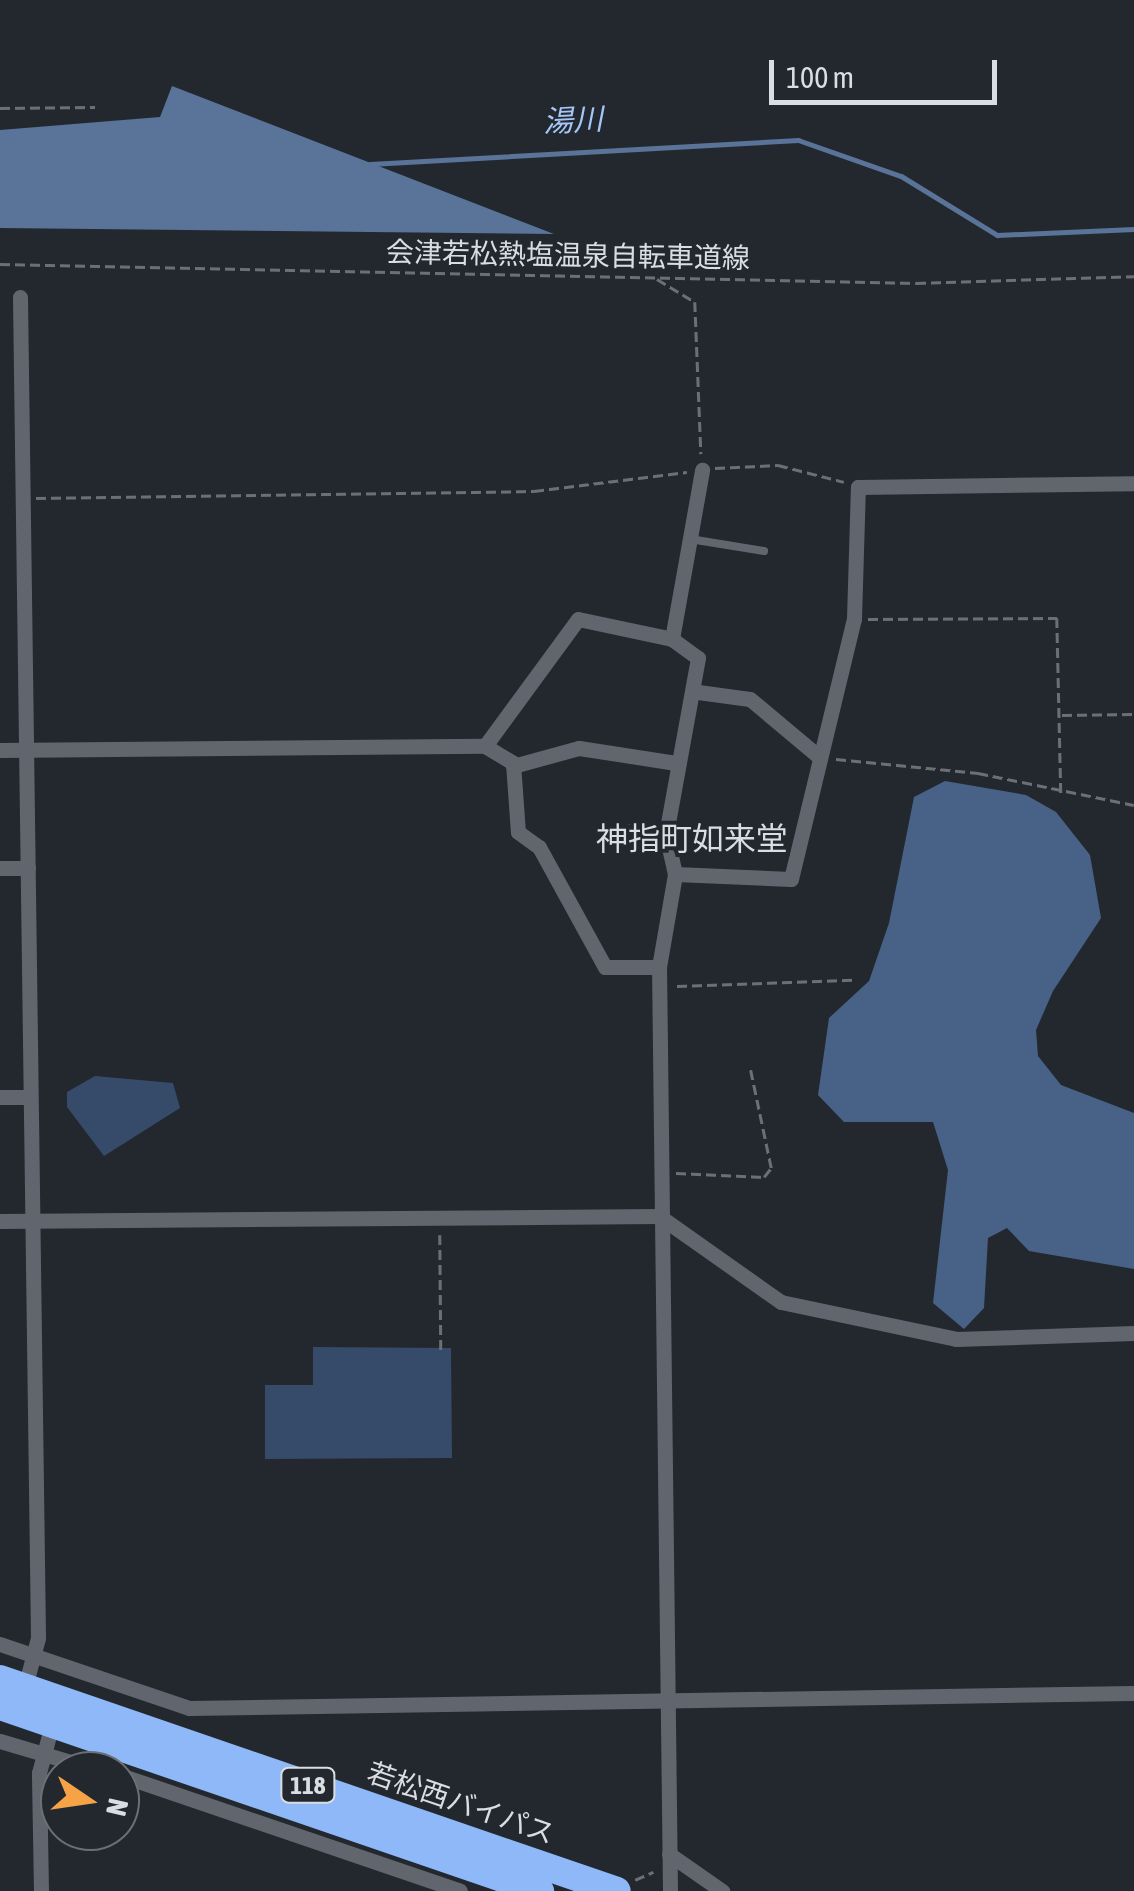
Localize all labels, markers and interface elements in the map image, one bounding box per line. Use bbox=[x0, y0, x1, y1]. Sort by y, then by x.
scale bar bbox=[774, 40, 1002, 102]
text: 100 m bbox=[786, 60, 854, 94]
water label: 湯川 bbox=[542, 100, 604, 140]
street label: 会津若松熱塩温泉自転車道線 bbox=[386, 235, 750, 275]
district label: 神指町如来堂 bbox=[596, 820, 788, 858]
north arrow bbox=[40, 1751, 140, 1851]
street label: 若松西バイパス bbox=[363, 1755, 559, 1851]
road number: 118 bbox=[278, 1765, 338, 1805]
text: N bbox=[100, 1796, 135, 1819]

